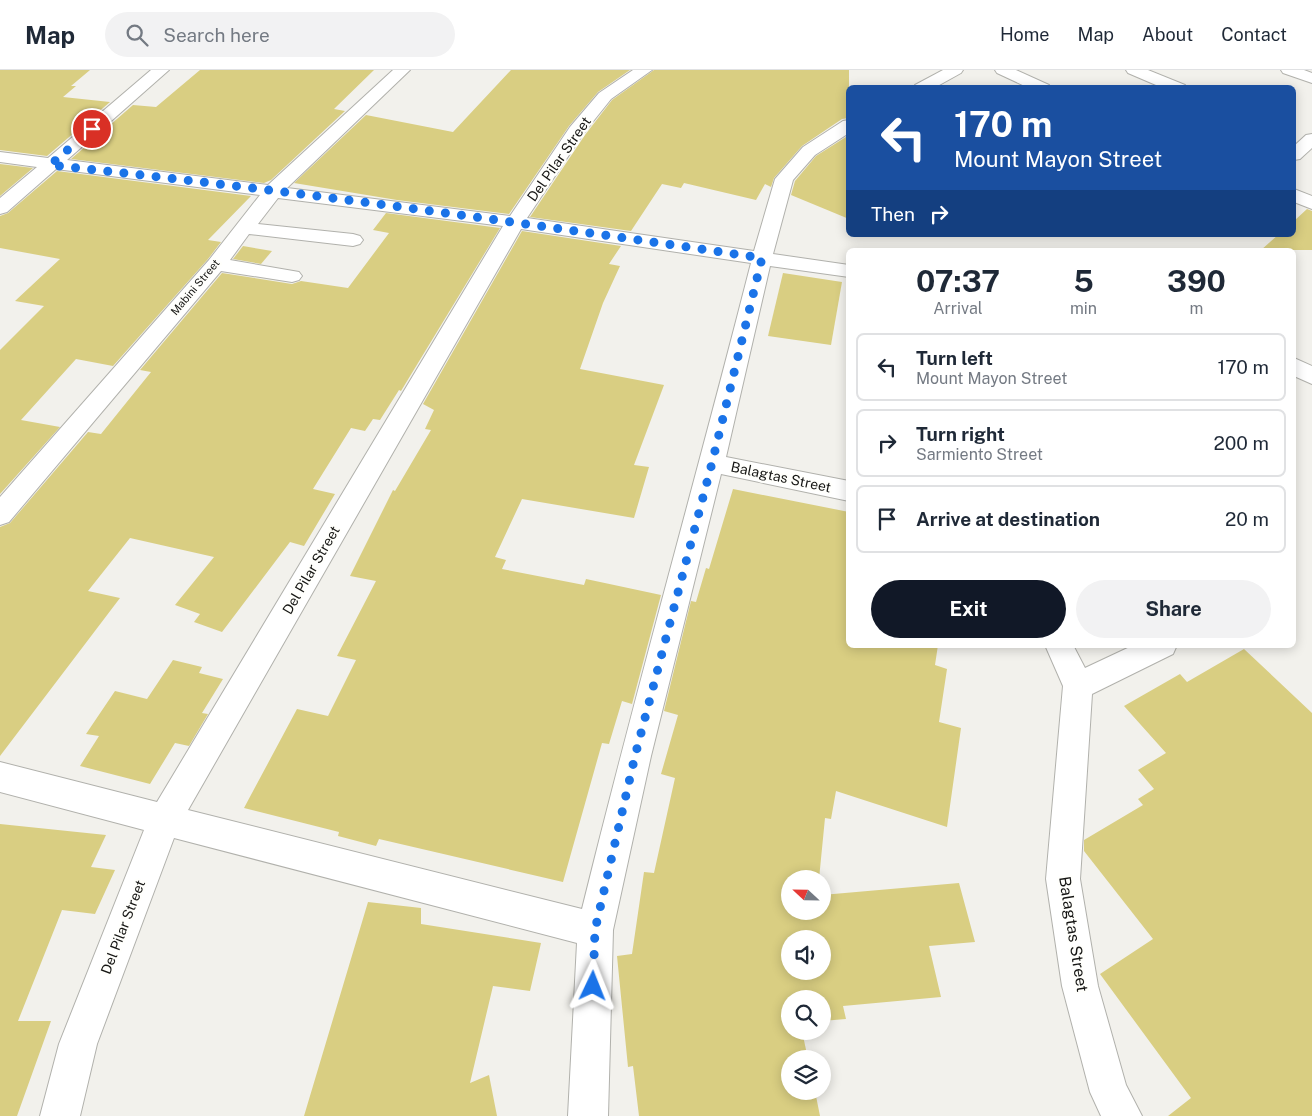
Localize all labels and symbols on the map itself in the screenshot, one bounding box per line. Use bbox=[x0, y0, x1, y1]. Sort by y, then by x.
pin bbox=[71, 108, 113, 150]
street label: Del Pilar Street bbox=[524, 114, 594, 204]
street label: Mabini Street bbox=[168, 257, 222, 317]
street label: Balagtas Street bbox=[729, 459, 833, 495]
street label: Del Pilar Street bbox=[279, 523, 343, 617]
north arrow bbox=[781, 870, 831, 920]
street label: Balagtas Street bbox=[1055, 875, 1092, 993]
street label: Del Pilar Street bbox=[98, 878, 148, 976]
position arrow bbox=[566, 959, 618, 1011]

